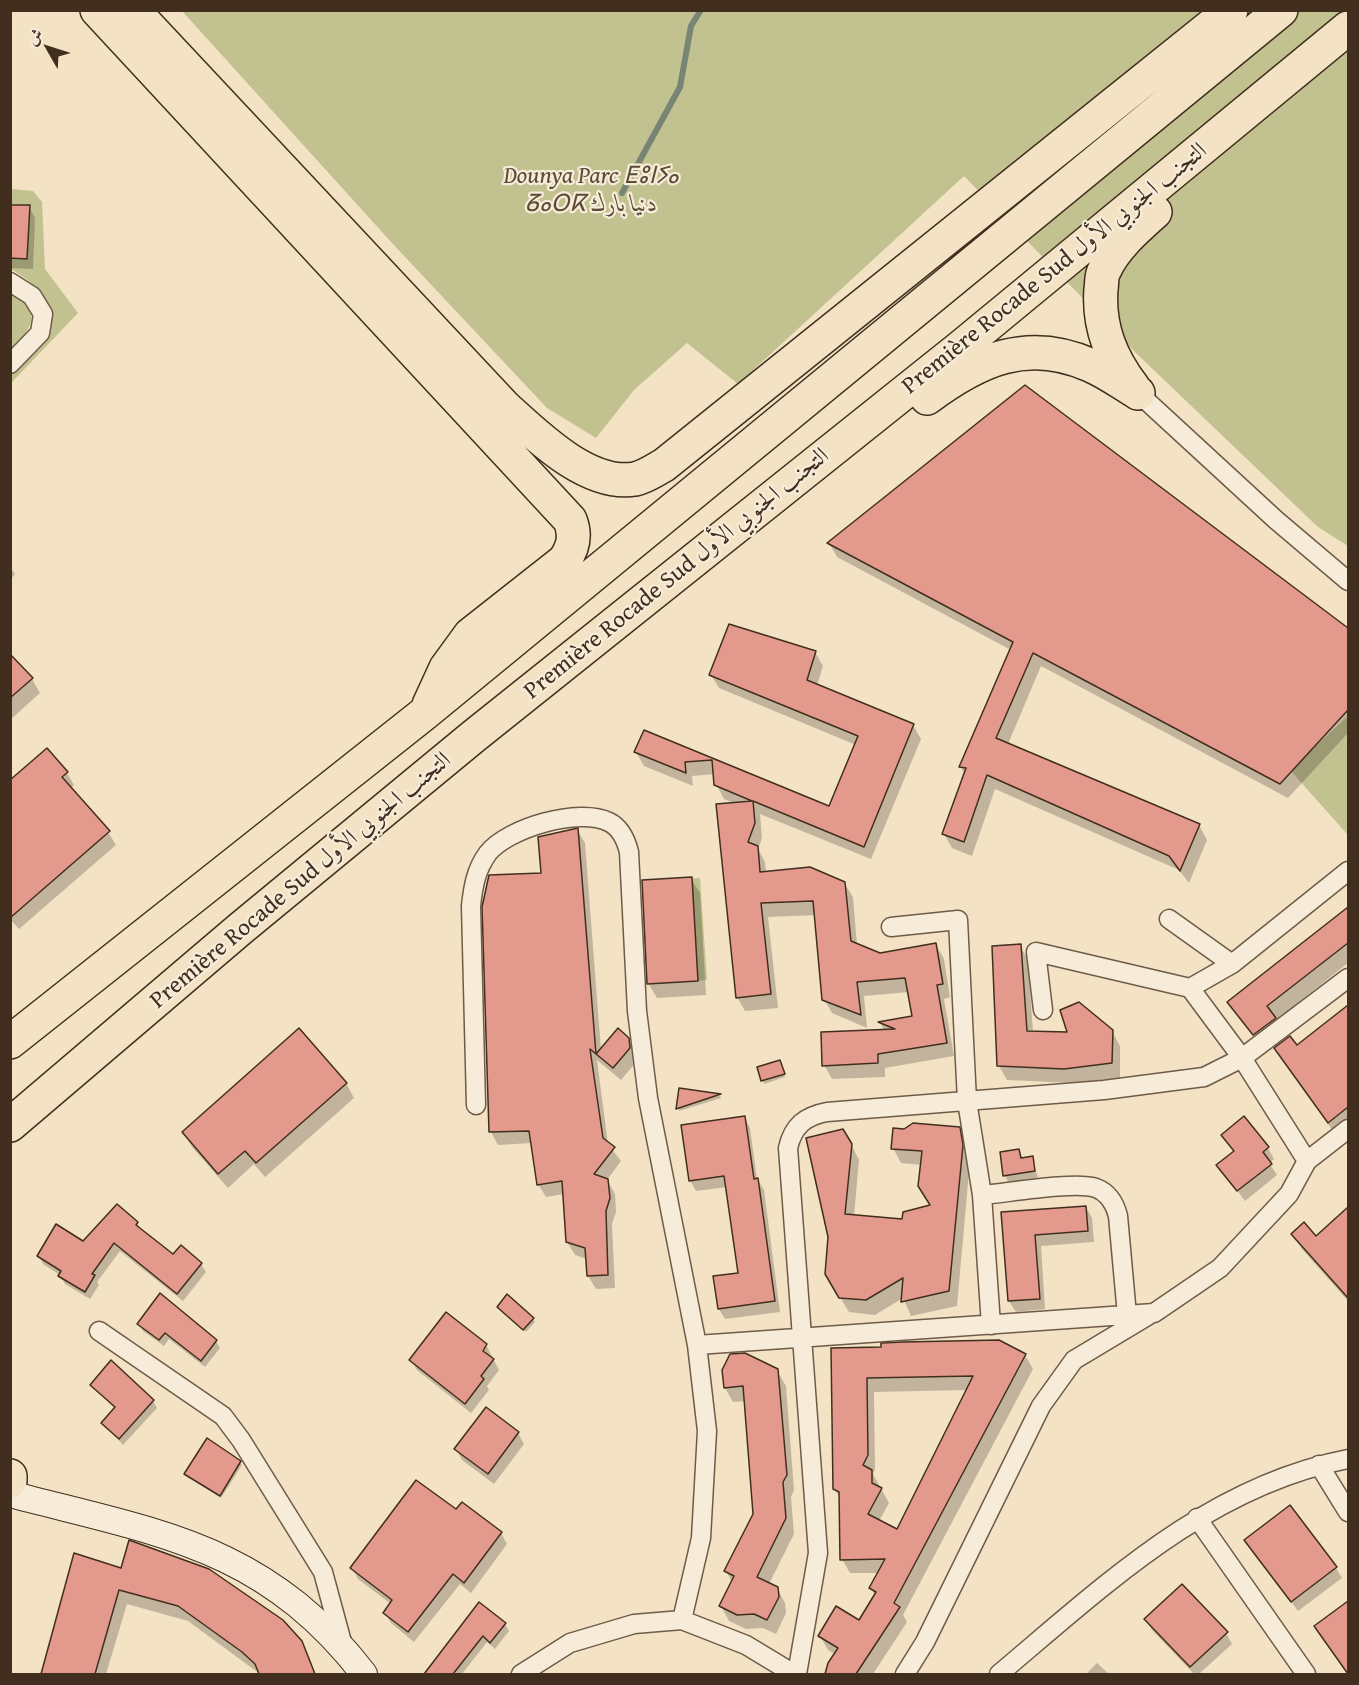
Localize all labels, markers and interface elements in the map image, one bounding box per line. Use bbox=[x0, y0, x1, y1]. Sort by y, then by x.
north arrow bbox=[18, 18, 78, 78]
text: ش bbox=[20, 23, 48, 50]
street label: Première Rocade Sud التجنب الجنوبي الأول bbox=[897, 137, 1213, 401]
park label: Dounya Parc ⴹⵓⵏⵢⴰ ⵒⴰⵔⴽ دنيا بارك bbox=[503, 163, 679, 219]
street label: Première Rocade Sud التجنب الجنوبي الأول bbox=[519, 442, 835, 706]
street label: Première Rocade Sud التجنب الجنوبي الأول bbox=[145, 747, 457, 1015]

